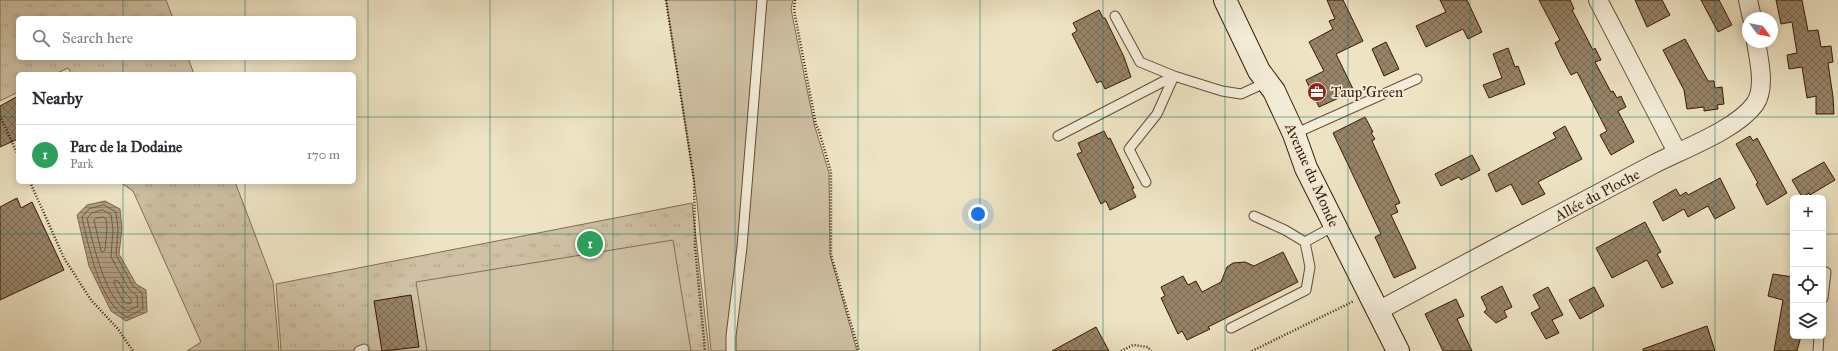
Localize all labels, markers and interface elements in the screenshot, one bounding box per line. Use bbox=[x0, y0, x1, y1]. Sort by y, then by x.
north arrow bbox=[1742, 12, 1778, 48]
search box bbox=[16, 16, 356, 60]
icon: search bbox=[30, 27, 52, 49]
text: Search here bbox=[62, 29, 133, 47]
office icon: Taup’Green bbox=[1306, 81, 1328, 103]
place label: Taup’Green bbox=[1331, 83, 1403, 101]
text: Nearby bbox=[32, 88, 83, 109]
street label: Avenue du Monde bbox=[1281, 119, 1343, 230]
text: Parc de la Dodaine bbox=[70, 138, 182, 156]
text: 1 bbox=[42, 147, 48, 163]
text: 170 m bbox=[307, 147, 340, 163]
text: Park bbox=[70, 156, 94, 172]
street label: Allée du Ploche bbox=[1550, 165, 1643, 225]
map controls bbox=[1790, 195, 1826, 339]
button: + bbox=[1790, 195, 1826, 231]
your location bbox=[968, 204, 988, 224]
pin: 1 bbox=[577, 229, 603, 259]
button: − bbox=[1790, 231, 1826, 267]
button: locate bbox=[1790, 267, 1826, 303]
button: layers bbox=[1790, 303, 1826, 339]

